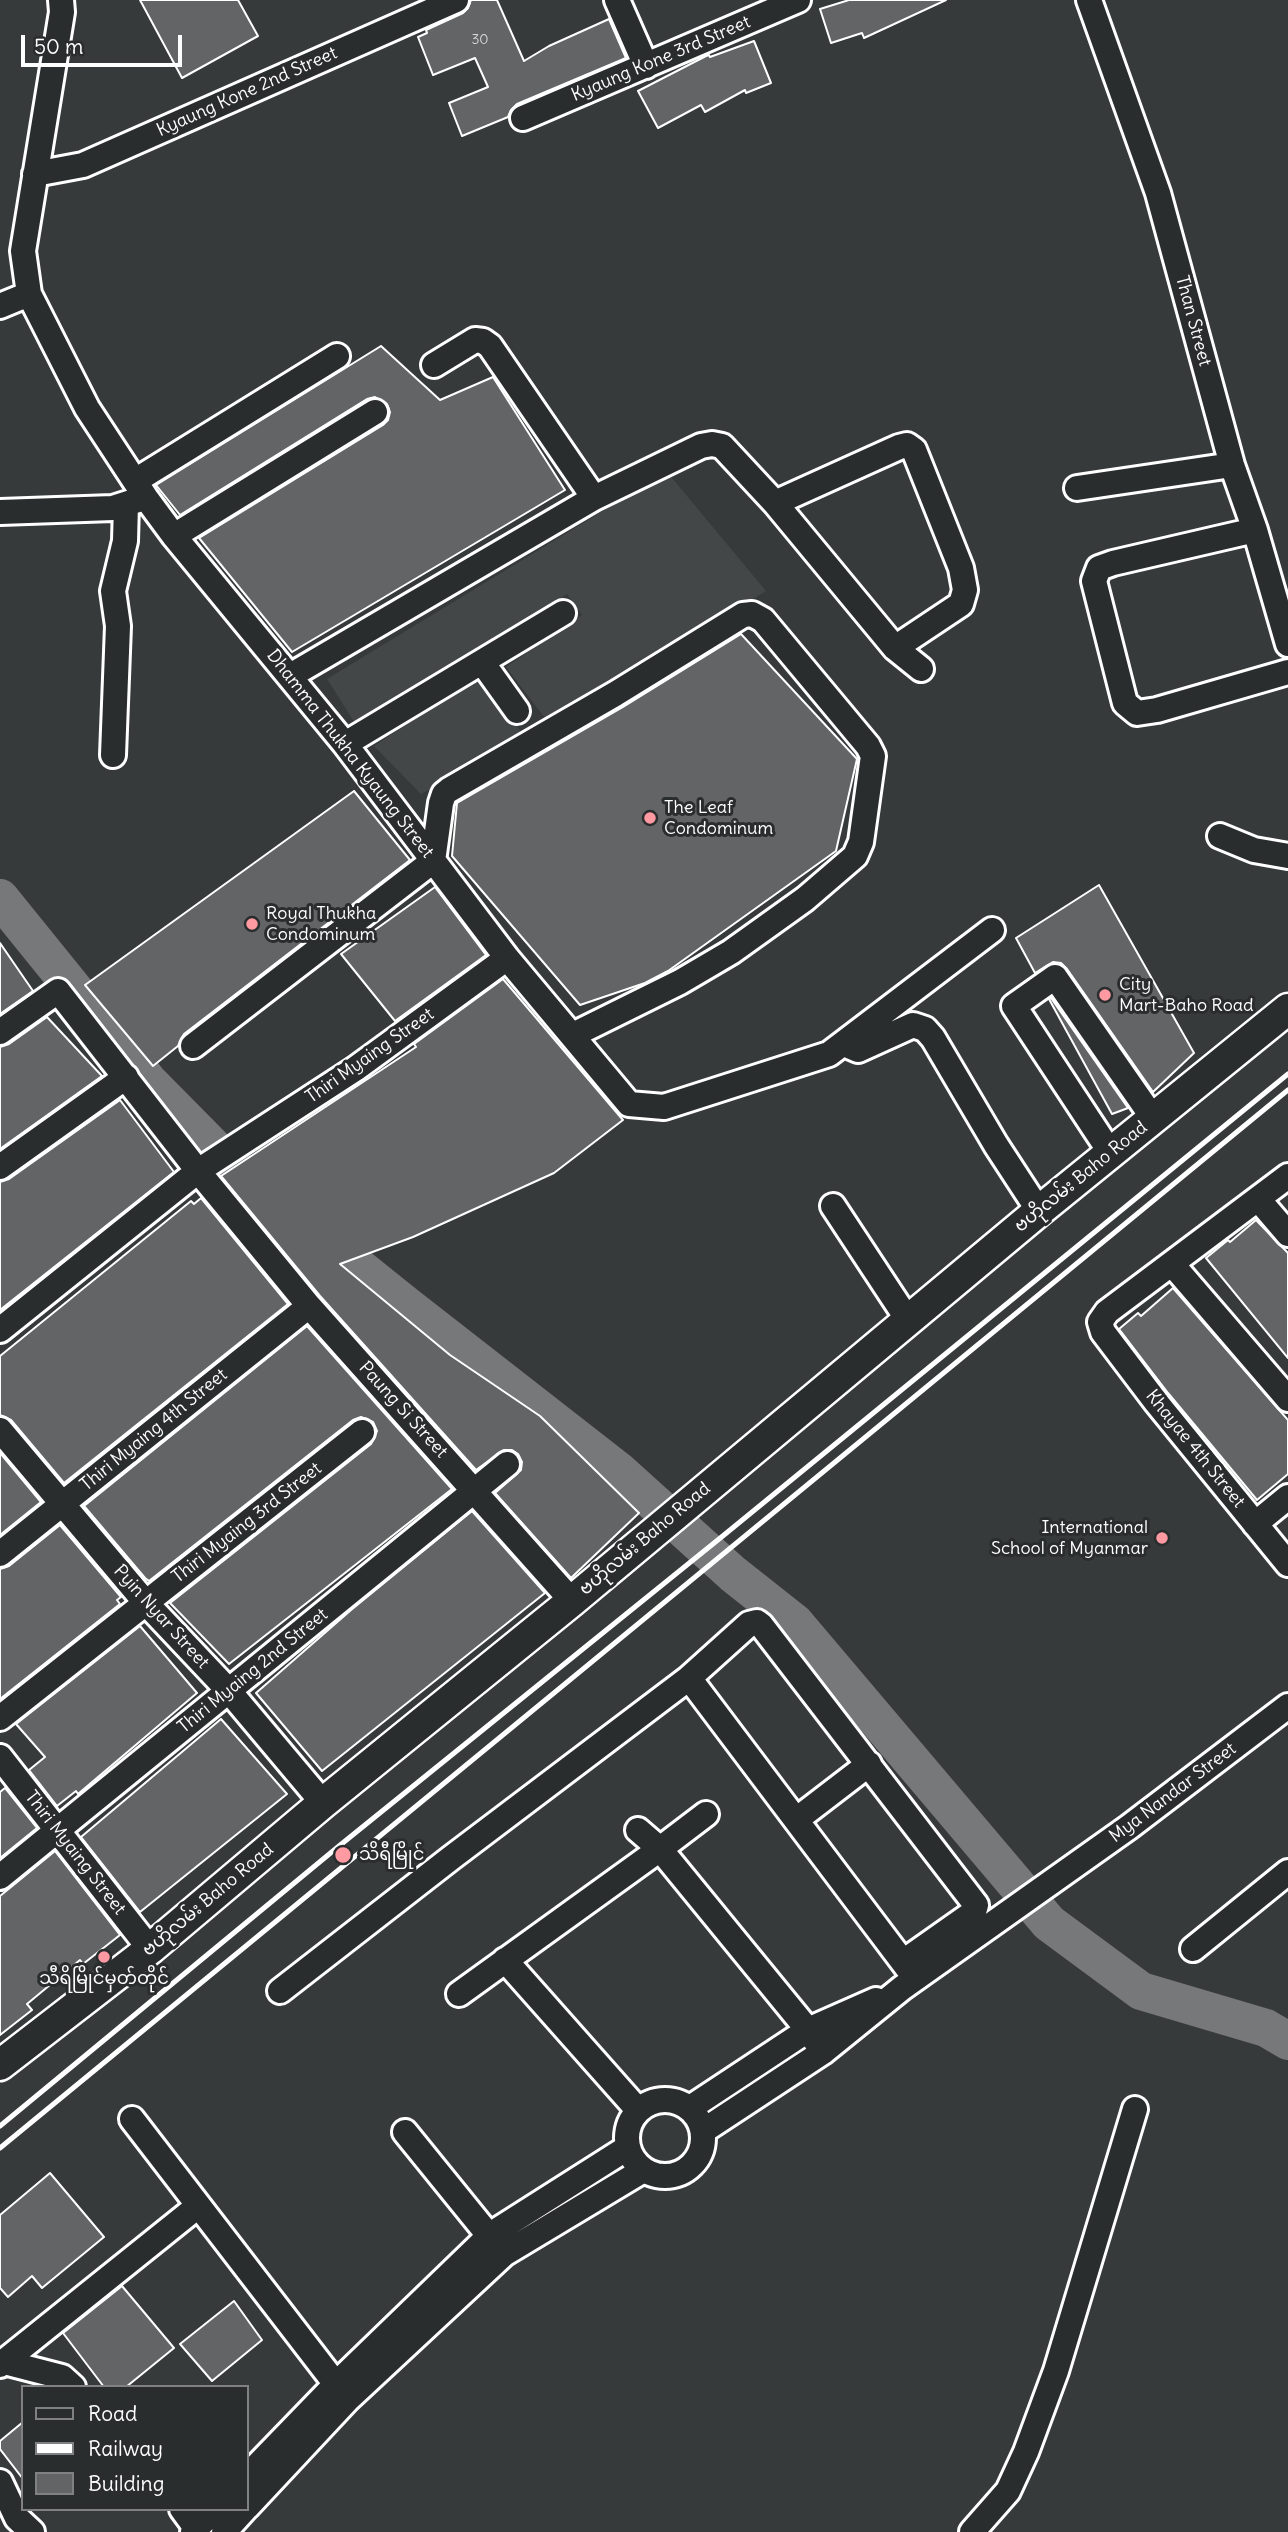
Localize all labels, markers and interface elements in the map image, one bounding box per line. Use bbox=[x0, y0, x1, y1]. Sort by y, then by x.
street label: Kyaung Kone 3rd Street bbox=[568, 11, 754, 107]
scale bar bbox=[24, 21, 186, 65]
house number: 30 bbox=[471, 32, 489, 48]
text: 50 m bbox=[34, 33, 83, 60]
street label: Kyaung Kone 2nd Street bbox=[153, 42, 341, 142]
street label: Than Street bbox=[1171, 273, 1215, 369]
street label: Dhamma Thukha Kyaung Street bbox=[262, 645, 438, 863]
place label: The Leaf Condominum bbox=[664, 797, 773, 840]
marker: The Leaf Condominum bbox=[642, 810, 658, 826]
place label: Royal Thukha Condominum bbox=[266, 903, 376, 946]
marker: Royal Thukha Condominum bbox=[244, 916, 260, 932]
place label: City Mart-Baho Road bbox=[1119, 974, 1254, 1016]
marker: City Mart-Baho Road bbox=[1097, 987, 1113, 1003]
street label: Thiri Myaing Street bbox=[302, 1004, 438, 1108]
street label: ဗဟိုလမ်း Baho Road bbox=[1010, 1117, 1152, 1237]
street label: Paung Si Street bbox=[354, 1357, 452, 1463]
street label: Thiri Myaing 4th Street bbox=[76, 1364, 232, 1496]
street label: Khayae 4th Street bbox=[1141, 1386, 1249, 1512]
street label: Thiri Myaing 3rd Street bbox=[168, 1458, 326, 1588]
street label: ဗဟိုလမ်း Baho Road bbox=[575, 1478, 715, 1600]
place label: International School of Myanmar bbox=[991, 1517, 1148, 1560]
marker: International School of Myanmar bbox=[1154, 1530, 1170, 1546]
street label: Pyin Nyar Street bbox=[109, 1561, 213, 1673]
street label: Thiri Myaing 2nd Street bbox=[174, 1604, 332, 1738]
street label: Mya Nandar Street bbox=[1105, 1738, 1241, 1848]
street label: Thiri Myaing Street bbox=[20, 1787, 130, 1919]
street label: ဗဟိုလမ်း Baho Road bbox=[138, 1839, 278, 1961]
place label: သိရီမြိုင် bbox=[359, 1844, 424, 1866]
marker: သိရီမြိုင် bbox=[333, 1845, 353, 1865]
marker: သီရိမြိုင်မှတ်တိုင် bbox=[96, 1949, 112, 1965]
place label: သီရိမြိုင်မှတ်တိုင် bbox=[39, 1968, 169, 1990]
legend bbox=[21, 2385, 248, 2511]
text: Road bbox=[88, 2400, 137, 2427]
text: Railway bbox=[88, 2435, 163, 2462]
text: Building bbox=[88, 2470, 164, 2497]

